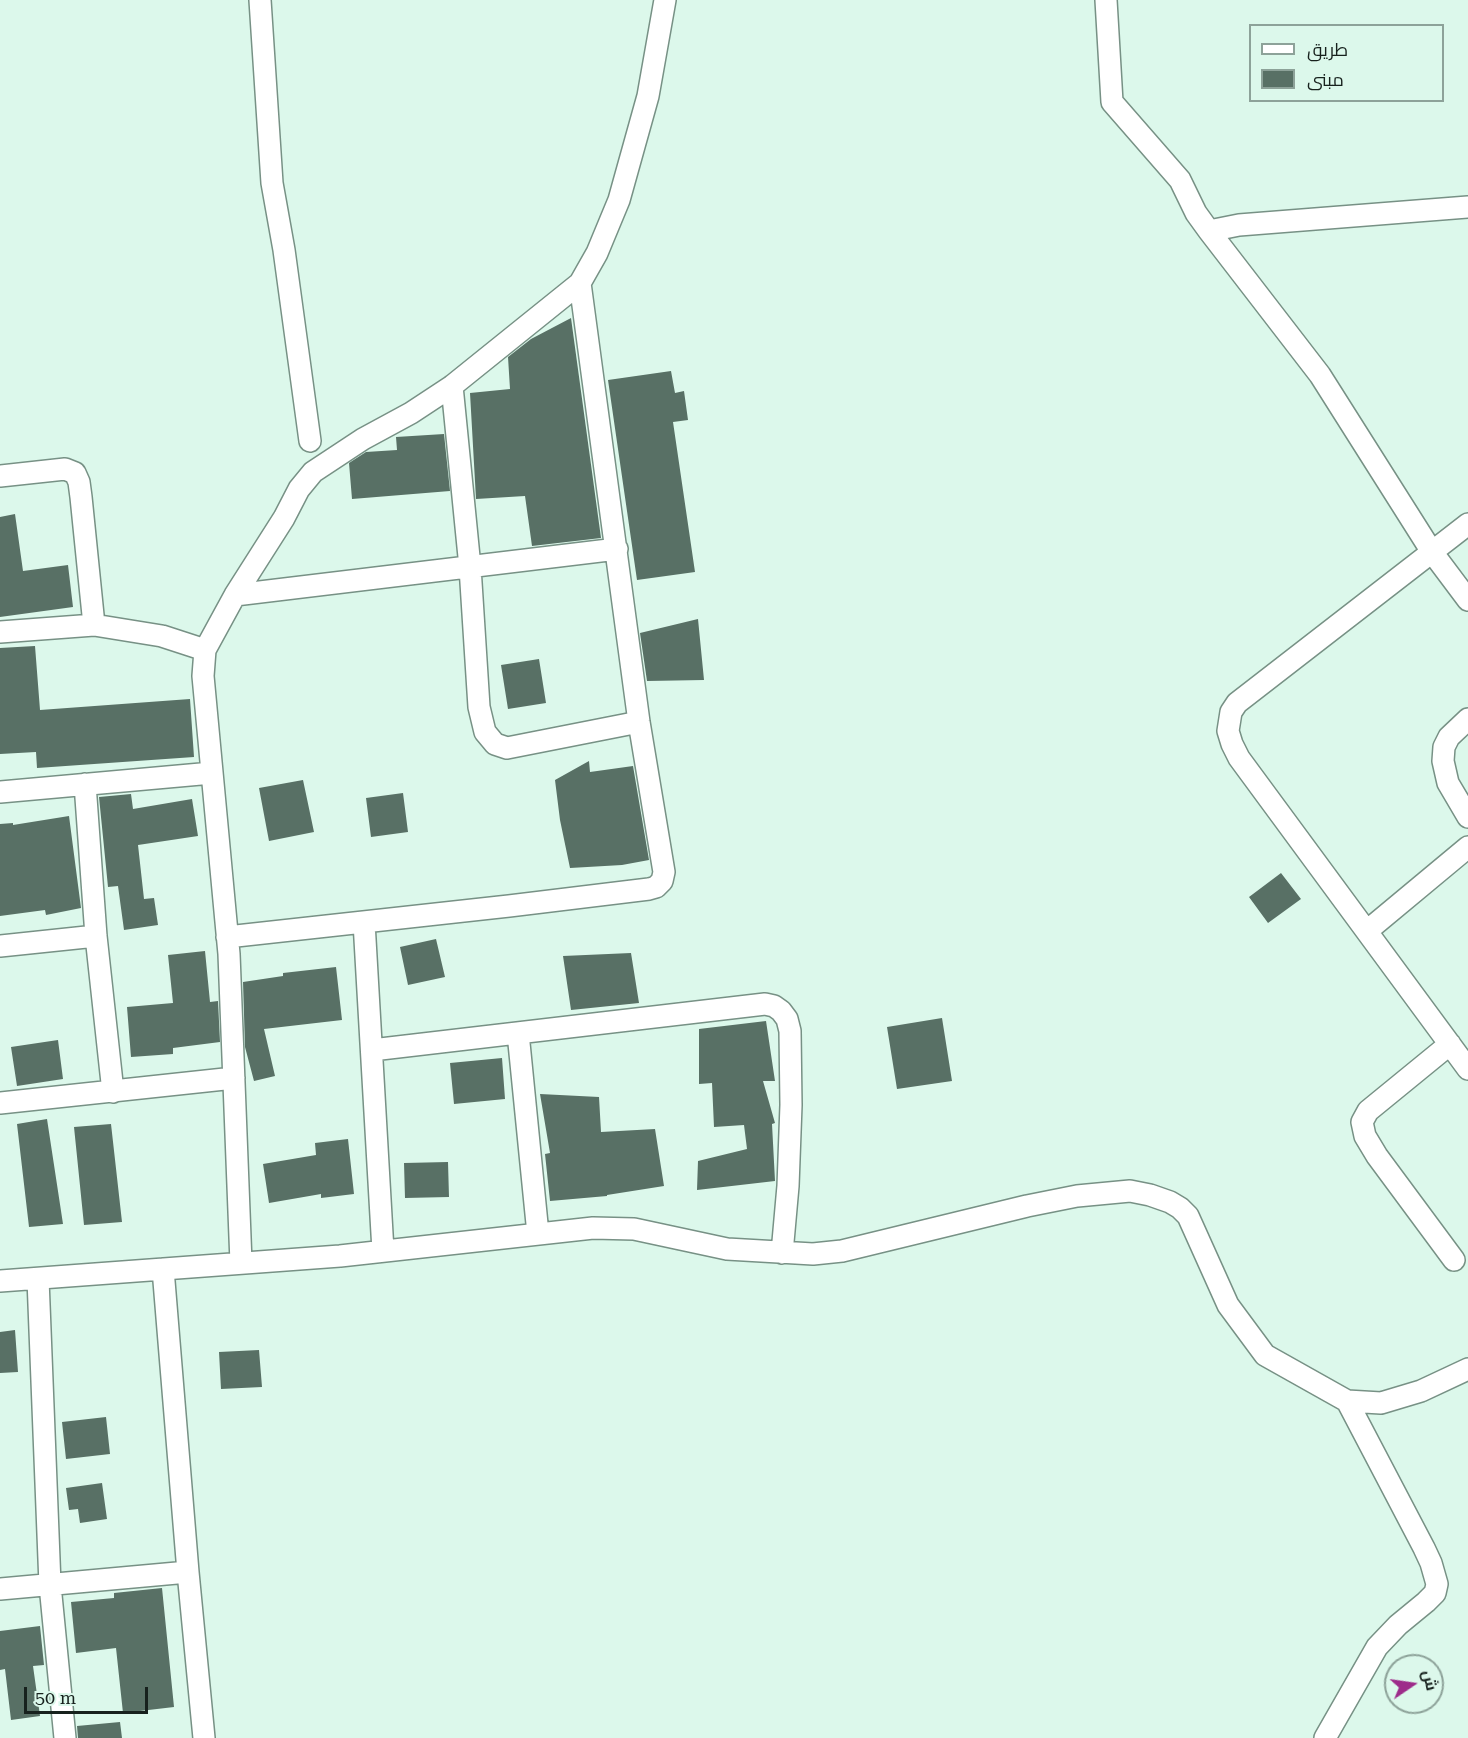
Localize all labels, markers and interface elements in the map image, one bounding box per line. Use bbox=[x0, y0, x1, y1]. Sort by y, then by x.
legend bbox=[1249, 24, 1444, 102]
text: طريق bbox=[1307, 39, 1348, 60]
text: مبنى bbox=[1307, 69, 1344, 90]
north arrow bbox=[1384, 1654, 1444, 1714]
text: ش bbox=[1419, 1668, 1442, 1692]
scale bar bbox=[27, 1675, 152, 1713]
text: 50 m bbox=[35, 1687, 76, 1708]

